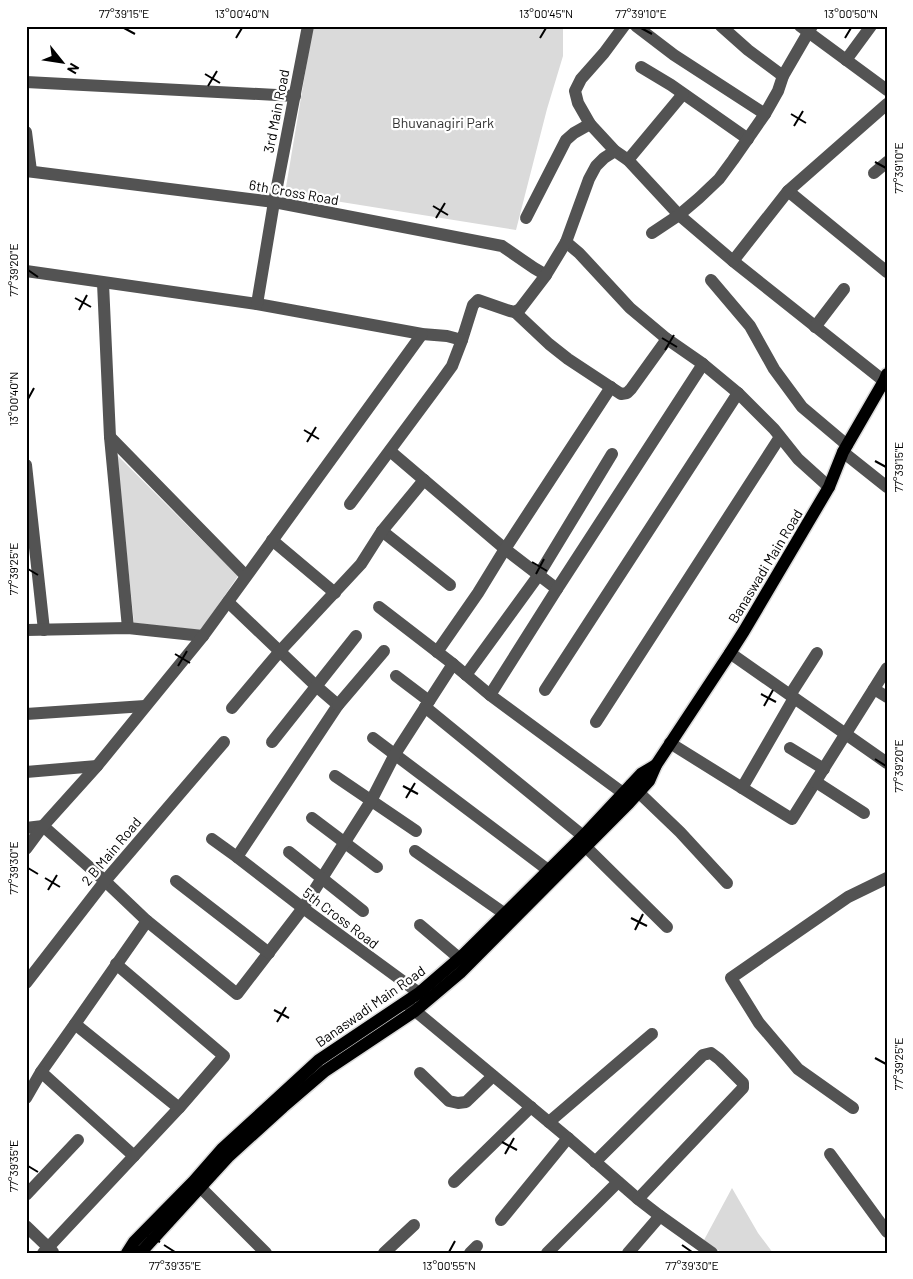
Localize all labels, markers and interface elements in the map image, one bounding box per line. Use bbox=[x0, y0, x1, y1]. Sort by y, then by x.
text: 77°39'15"E bbox=[99, 6, 149, 20]
text: 13°00'40"N bbox=[215, 6, 269, 20]
text: 13°00'45"N bbox=[519, 6, 573, 20]
text: 77°39'10"E bbox=[615, 6, 667, 20]
text: 13°00'50"N bbox=[824, 6, 878, 20]
north arrow bbox=[38, 38, 88, 88]
text: N bbox=[64, 60, 83, 77]
street label: 3rd Main Road bbox=[260, 68, 292, 154]
park label: Bhuvanagiri Park bbox=[392, 114, 494, 131]
text: 77°39'10"E bbox=[891, 142, 905, 194]
street label: 6th Cross Road bbox=[248, 176, 340, 208]
text: 77°39'20"E bbox=[6, 243, 20, 297]
text: 13°00'40"N bbox=[6, 372, 20, 426]
text: 77°39'15"E bbox=[891, 442, 905, 492]
street label: Banaswadi Main Road bbox=[724, 506, 806, 626]
text: 77°39'25"E bbox=[6, 543, 20, 595]
text: 77°39'20"E bbox=[891, 739, 905, 793]
street label: 2 B Main Road bbox=[78, 813, 144, 889]
text: 77°39'30"E bbox=[6, 841, 20, 895]
street label: 5th Cross Road bbox=[300, 884, 382, 952]
street label: Banaswadi Main Road bbox=[312, 962, 428, 1050]
text: 77°39'25"E bbox=[891, 1038, 905, 1090]
text: 77°39'35"E bbox=[6, 1140, 20, 1192]
text: 77°39'35"E bbox=[149, 1258, 201, 1272]
text: 13°00'55"N bbox=[422, 1258, 476, 1272]
text: 77°39'30"E bbox=[665, 1258, 719, 1272]

